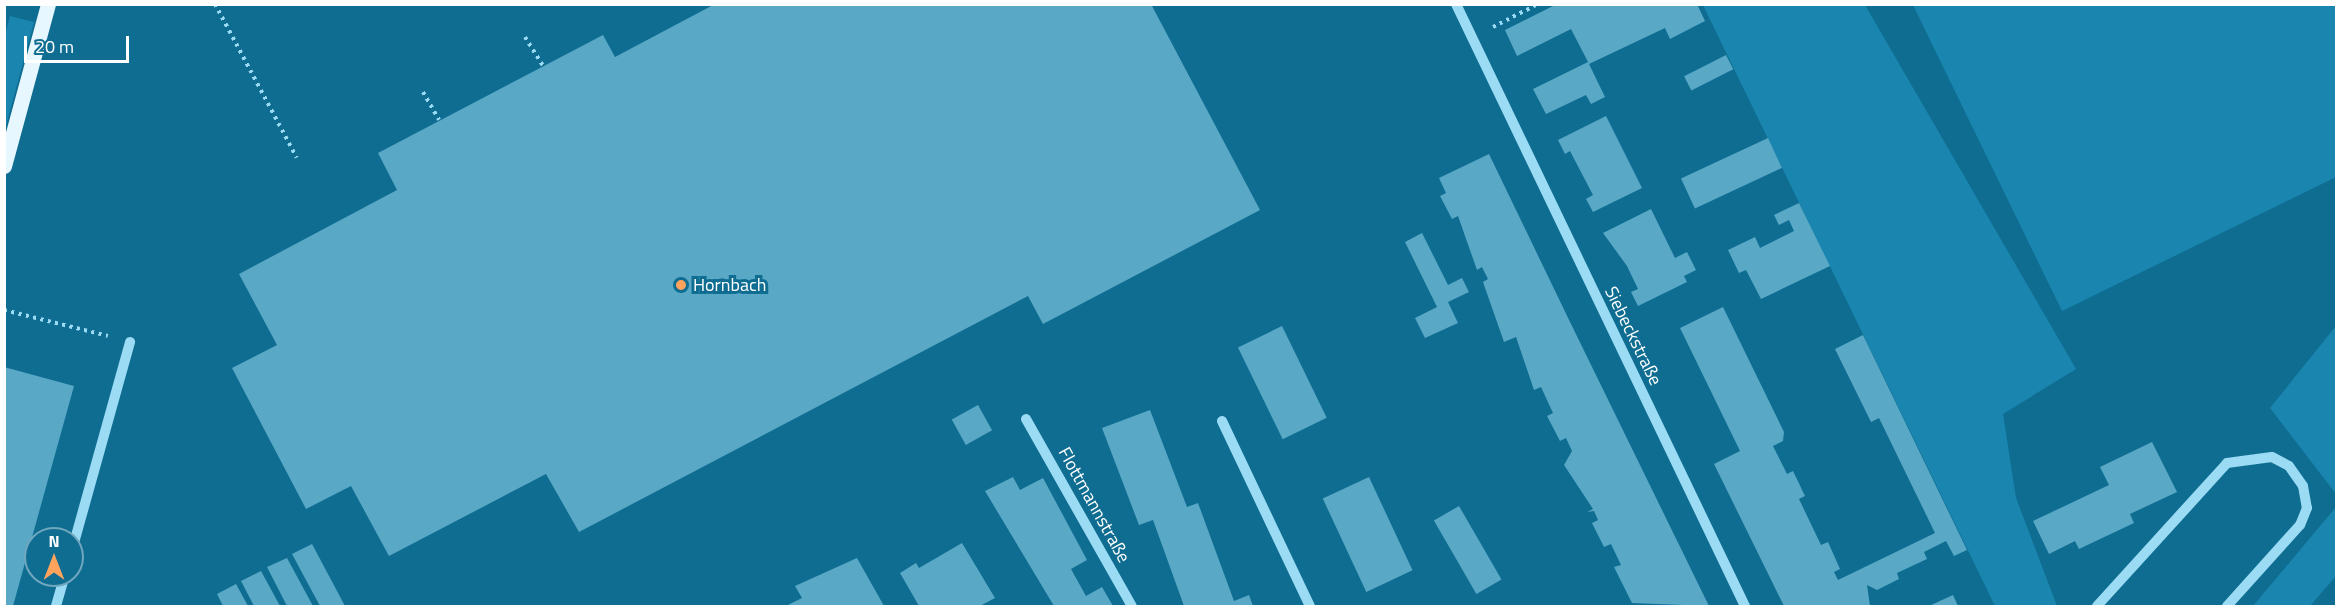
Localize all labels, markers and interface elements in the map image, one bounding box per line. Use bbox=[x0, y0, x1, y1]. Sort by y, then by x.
scale bar bbox=[27, 24, 132, 62]
text: 20 m bbox=[35, 33, 74, 60]
place label: Hornbach bbox=[693, 274, 766, 296]
marker: Hornbach bbox=[674, 278, 688, 292]
street label: Siebeckstraße bbox=[1600, 283, 1666, 389]
street label: Flottmannstraße bbox=[1053, 444, 1135, 566]
north arrow bbox=[24, 527, 84, 587]
text: N bbox=[48, 529, 60, 553]

